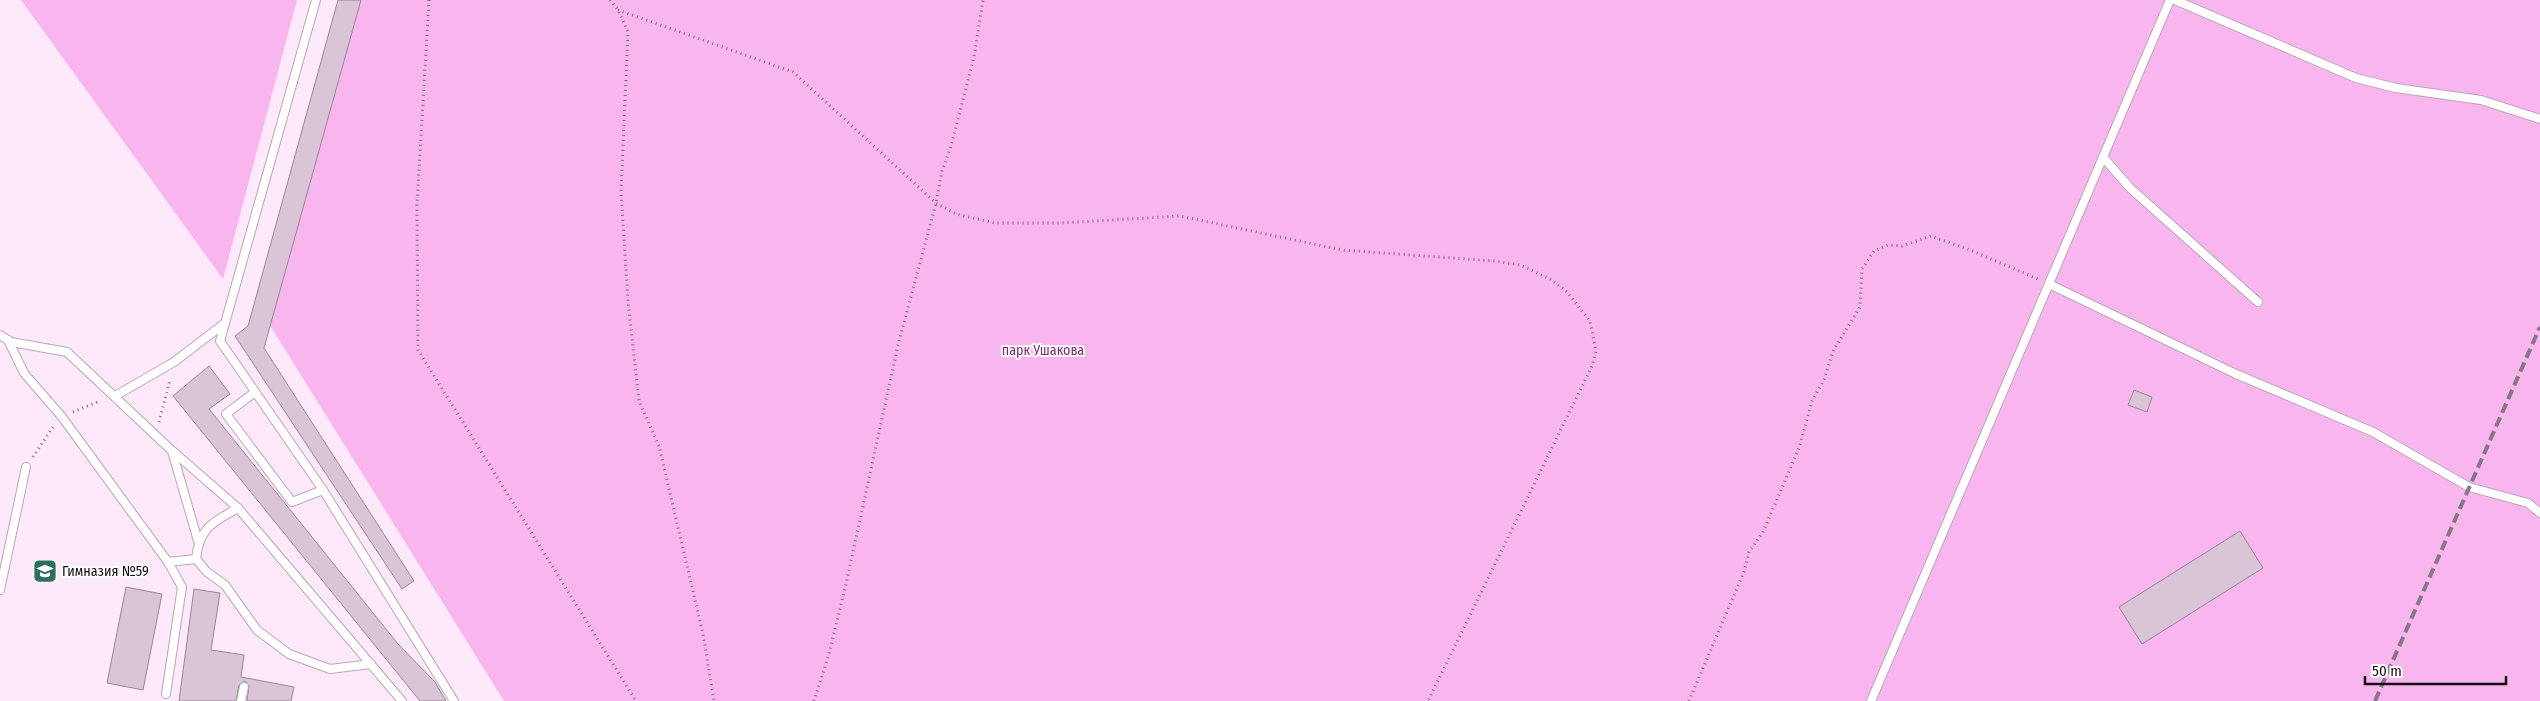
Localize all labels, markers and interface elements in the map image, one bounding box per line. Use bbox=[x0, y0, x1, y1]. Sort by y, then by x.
park label: парк Ушакова bbox=[1002, 342, 1084, 359]
school or university icon: Гимназия №59 bbox=[32, 558, 58, 584]
place label: Гимназия №59 bbox=[62, 563, 149, 580]
scale bar bbox=[2365, 654, 2506, 686]
text: 50 m bbox=[2372, 662, 2402, 680]

